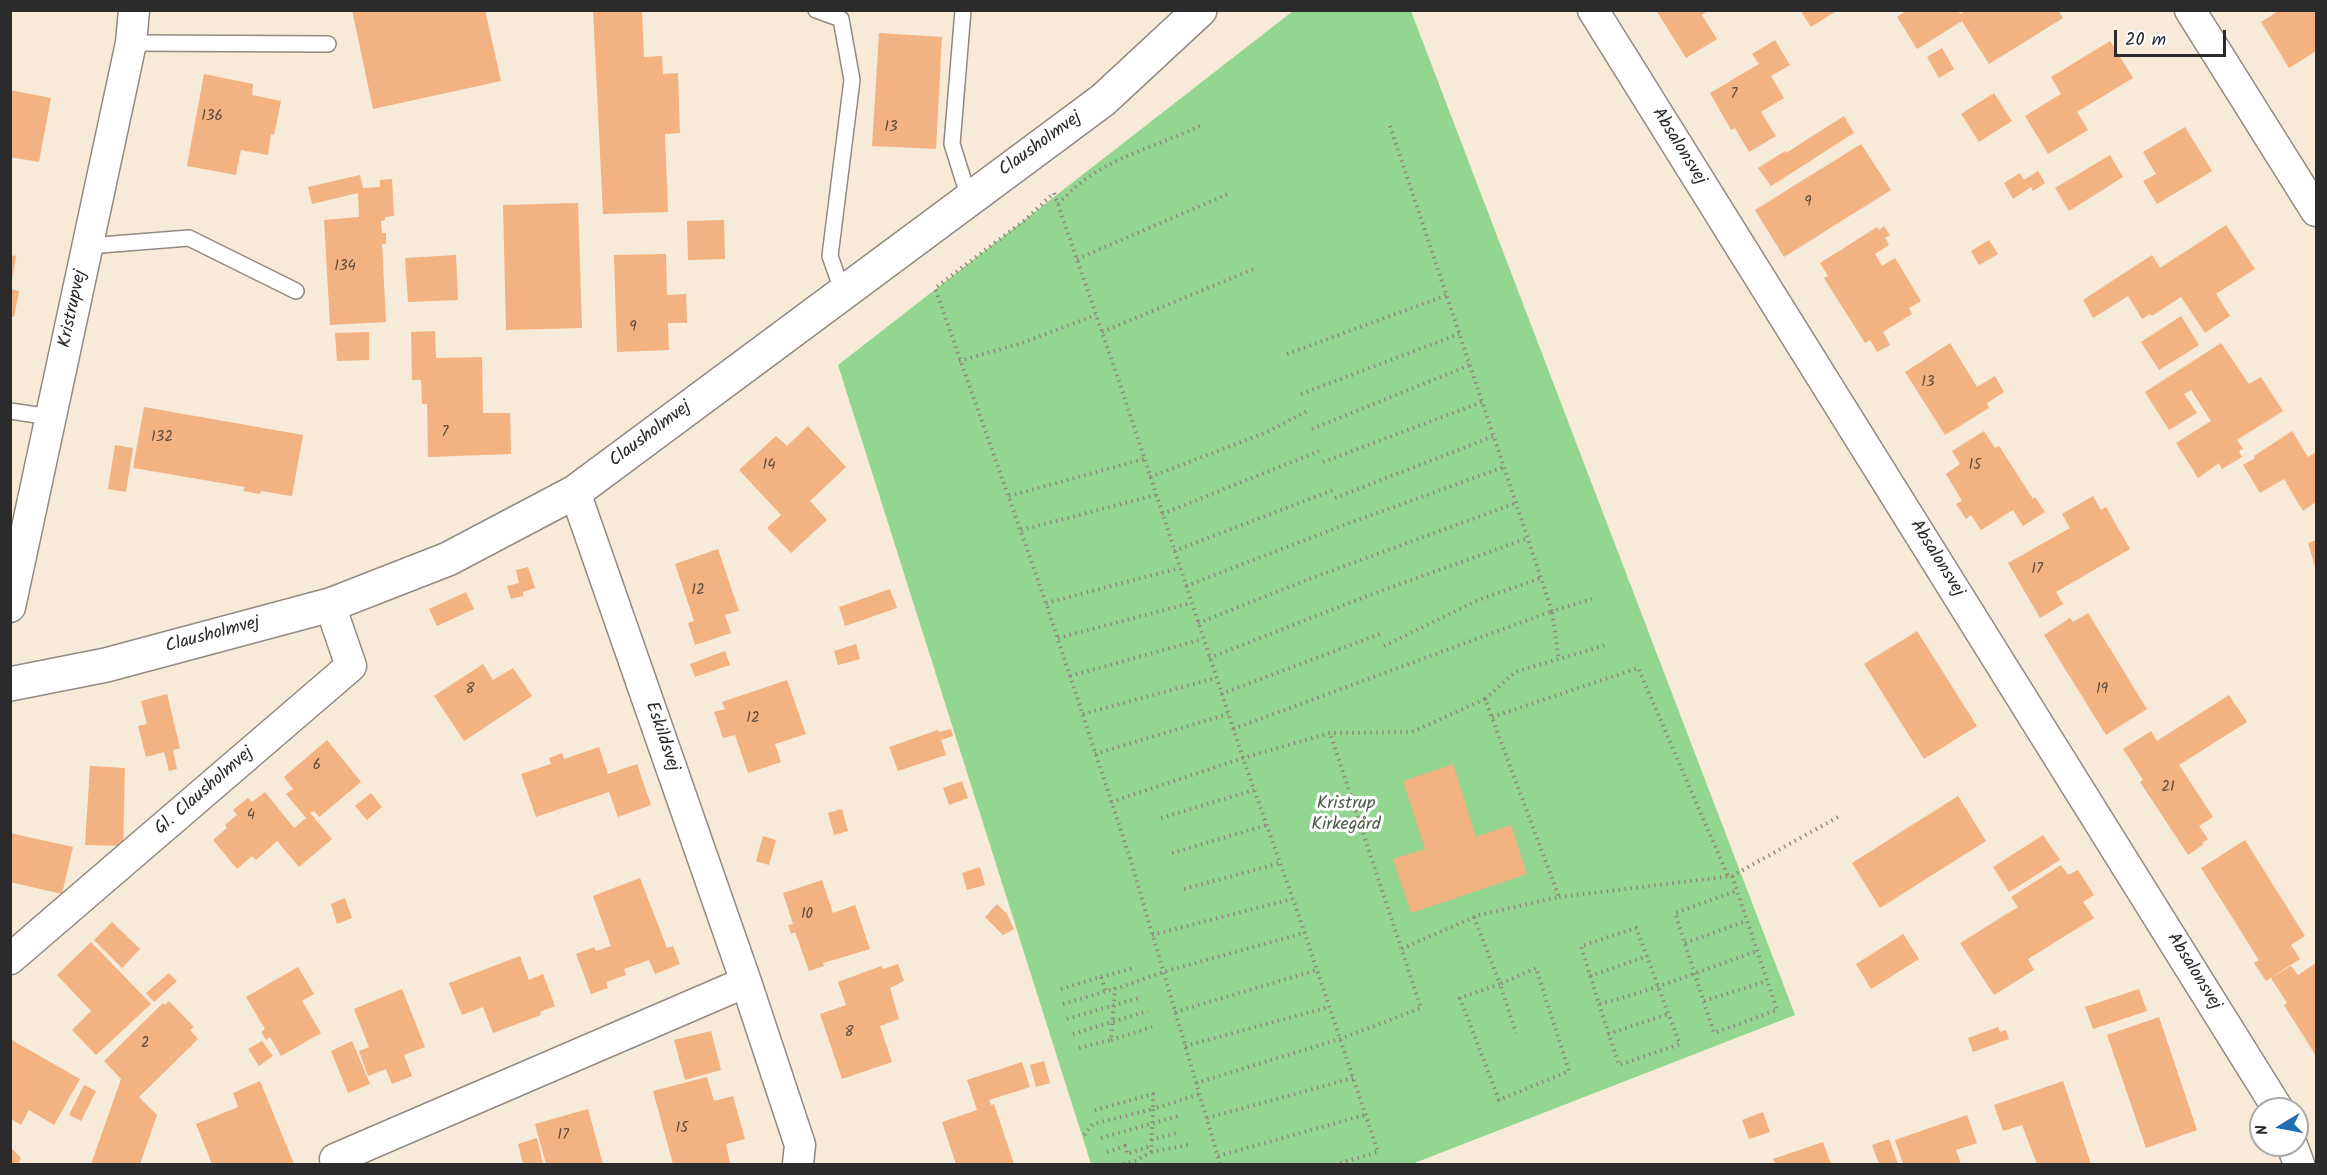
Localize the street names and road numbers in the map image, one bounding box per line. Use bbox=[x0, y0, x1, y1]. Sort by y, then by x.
street label: Absalonsvej bbox=[1646, 105, 1710, 189]
street label: Clausholmvej bbox=[996, 108, 1086, 182]
street label: Kristrupvej bbox=[55, 268, 93, 350]
street label: Clausholmvej bbox=[606, 397, 696, 473]
street label: Absalonsvej bbox=[1904, 517, 1968, 601]
street label: Clausholmvej bbox=[163, 613, 263, 659]
street label: Eskildsvej bbox=[639, 699, 683, 775]
street label: Gl. Clausholmvej bbox=[151, 743, 259, 841]
street label: Absalonsvej bbox=[2161, 930, 2225, 1014]

